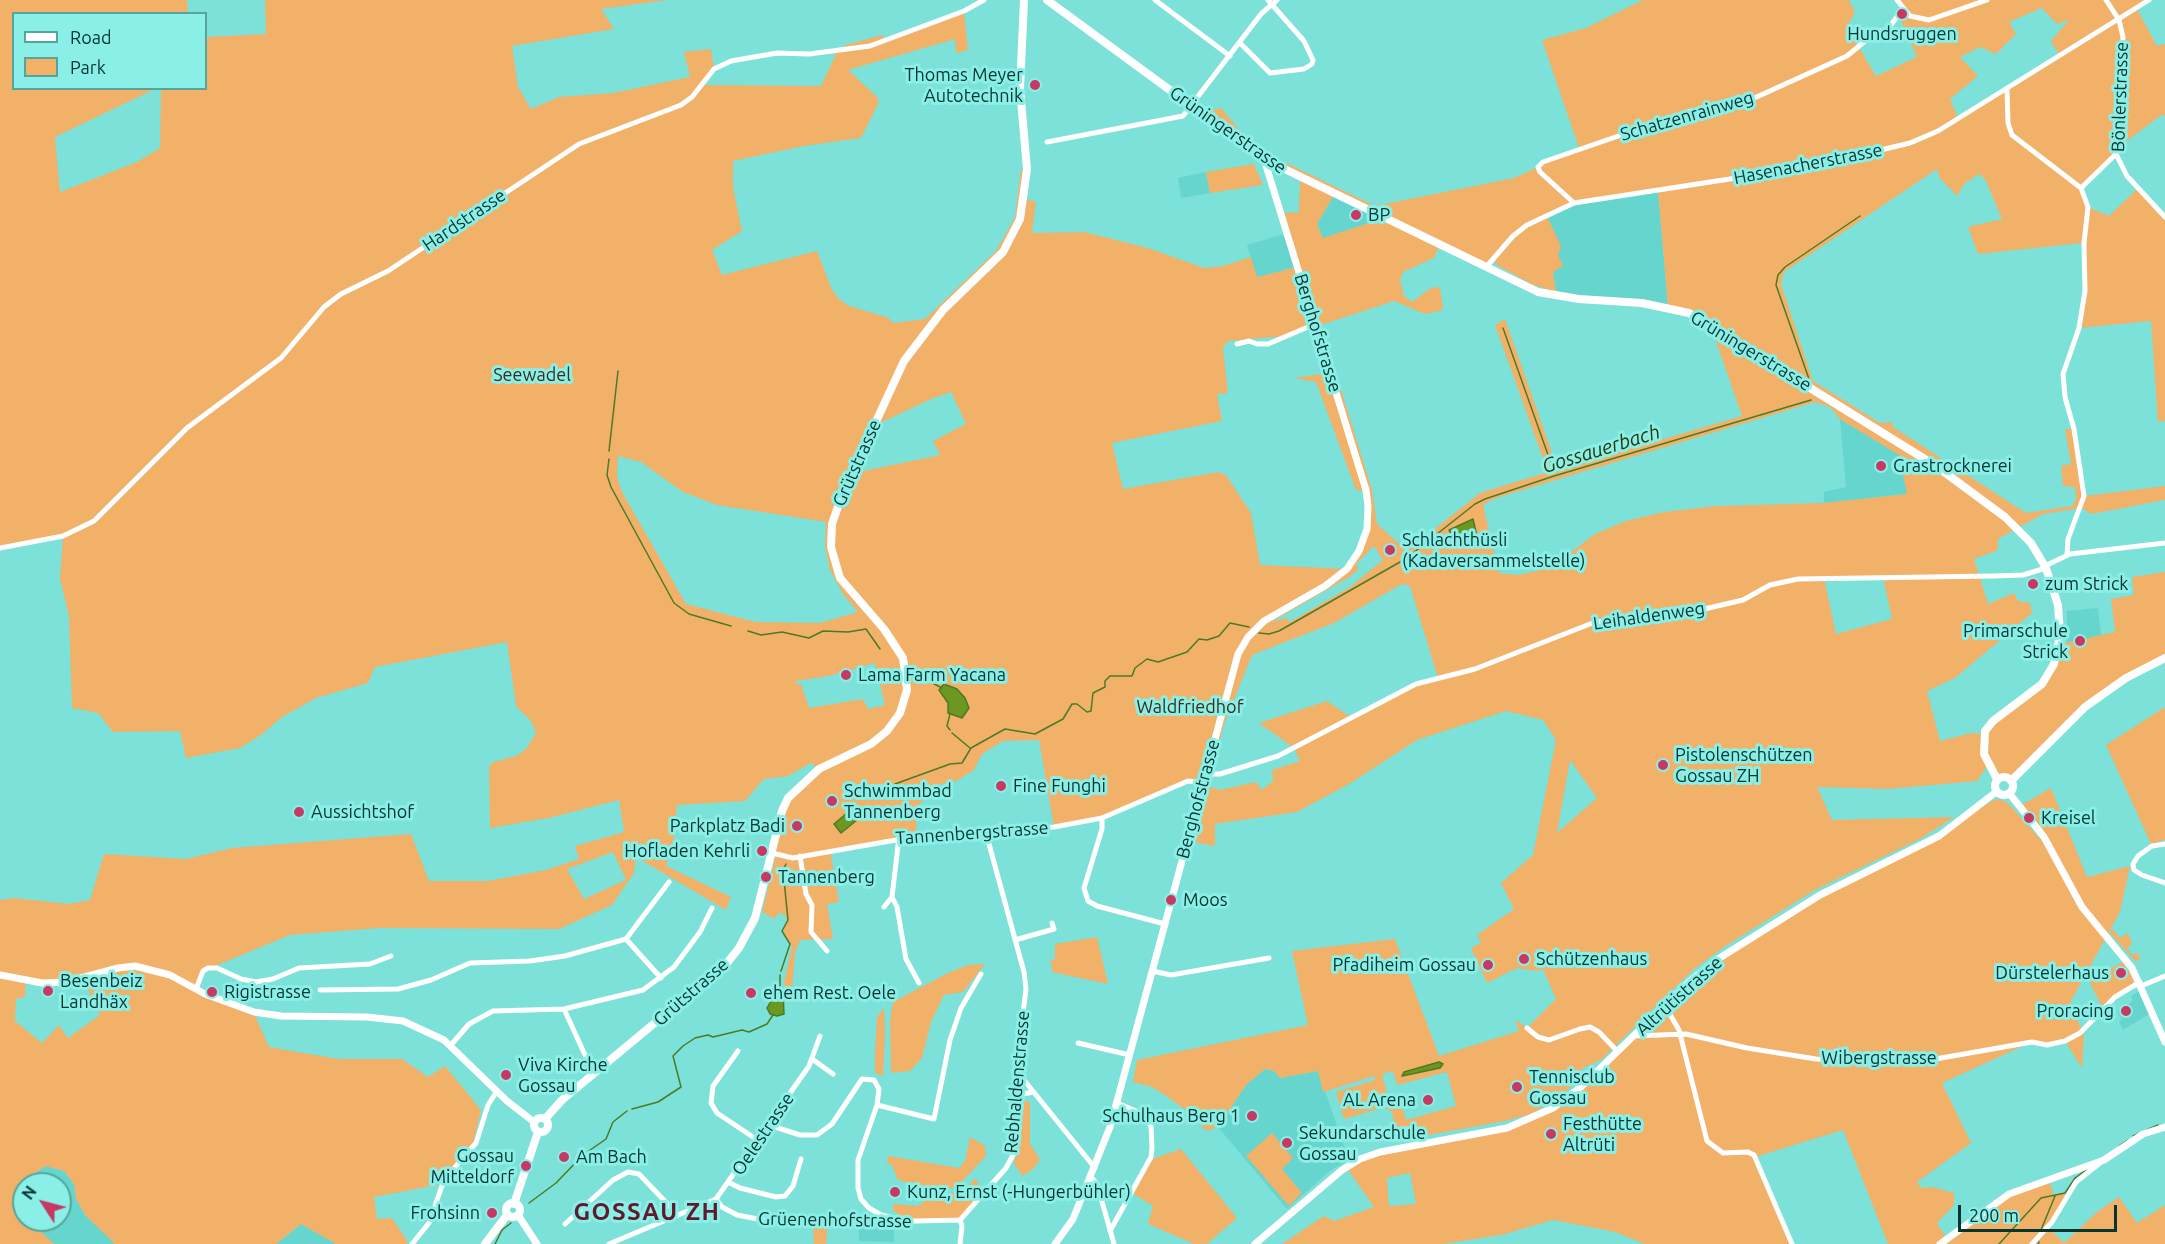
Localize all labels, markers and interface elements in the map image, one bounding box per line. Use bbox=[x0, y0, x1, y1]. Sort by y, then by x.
marker: Hundsruggen bbox=[1895, 7, 1909, 21]
legend bbox=[12, 12, 207, 90]
place label: Hundsruggen bbox=[1847, 23, 1957, 45]
text: Road bbox=[70, 27, 112, 47]
street label: Bönlerstrasse bbox=[2107, 42, 2133, 152]
text: Park bbox=[70, 57, 106, 77]
place label: Thomas Meyer Autotechnik bbox=[904, 64, 1023, 106]
marker: Thomas Meyer Autotechnik bbox=[1028, 78, 1042, 92]
street label: Grüningerstrasse bbox=[1165, 82, 1291, 178]
street label: Schatzenrainweg bbox=[1618, 87, 1756, 145]
street label: Hasenacherstrasse bbox=[1732, 139, 1884, 189]
street label: Hardstrasse bbox=[418, 184, 510, 256]
place label: BP bbox=[1368, 204, 1390, 226]
marker: BP bbox=[1349, 208, 1363, 222]
street label: Berghofstrasse bbox=[1290, 271, 1346, 395]
street label: Grüningerstrasse bbox=[1686, 306, 1816, 396]
park label: Seewadel bbox=[493, 364, 571, 386]
street label: Grütstrasse bbox=[828, 416, 886, 510]
water label: Gossauerbach bbox=[1539, 420, 1663, 478]
place label: Grastrocknerei bbox=[1893, 455, 2012, 477]
marker: Grastrocknerei bbox=[1874, 459, 1888, 473]
place label: Schlachthüsli (Kadaversammelstelle) bbox=[1402, 529, 1585, 572]
marker: Schlachthüsli (Kadaversammelstelle) bbox=[1383, 543, 1397, 557]
place label: zum Strick bbox=[2045, 573, 2128, 595]
marker: zum Strick bbox=[2026, 577, 2040, 591]
street label: Leihaldenweg bbox=[1592, 597, 1706, 635]
place label: Primarschule Strick bbox=[1963, 620, 2068, 662]
marker: Primarschule Strick bbox=[2073, 634, 2087, 648]
place label: Lama Farm Yacana bbox=[858, 664, 1006, 686]
marker: Lama Farm Yacana bbox=[839, 668, 853, 682]
park label: Waldfriedhof bbox=[1137, 696, 1243, 718]
street label: Berghofstrasse bbox=[1172, 737, 1224, 861]
place label: Pistolenschützen Gossau ZH bbox=[1675, 744, 1813, 786]
marker: Pistolenschützen Gossau ZH bbox=[1656, 758, 1670, 772]
place label: Fine Funghi bbox=[1013, 775, 1106, 797]
marker: Fine Funghi bbox=[994, 779, 1008, 793]
place label: Schwimmbad Tannenberg bbox=[844, 780, 952, 822]
marker: Schwimmbad Tannenberg bbox=[825, 794, 839, 808]
place label: Aussichtshof bbox=[311, 801, 414, 823]
marker: Aussichtshof bbox=[292, 805, 306, 819]
place label: Kreisel bbox=[2041, 807, 2096, 829]
marker: Kreisel bbox=[2022, 811, 2036, 825]
place label: Parkplatz Badi bbox=[670, 815, 785, 837]
street label: Tannenbergstrasse bbox=[895, 817, 1049, 849]
marker: Parkplatz Badi bbox=[790, 819, 804, 833]
place label: Hofladen Kehrli bbox=[624, 840, 750, 862]
marker: Hofladen Kehrli bbox=[755, 844, 769, 858]
place label: Tannenberg bbox=[778, 866, 875, 888]
marker: Tannenberg bbox=[759, 870, 773, 884]
place label: Moos bbox=[1183, 889, 1228, 911]
marker: Moos bbox=[1164, 893, 1178, 907]
place label: Schützenhaus bbox=[1536, 948, 1647, 970]
marker: Schützenhaus bbox=[1517, 952, 1531, 966]
street label: Altrütistrasse bbox=[1631, 952, 1727, 1040]
street label: Grütstrasse bbox=[649, 953, 733, 1031]
place label: Pfadiheim Gossau bbox=[1332, 954, 1476, 976]
marker: Pfadiheim Gossau bbox=[1481, 958, 1495, 972]
place label: Dürstelerhaus bbox=[1995, 962, 2109, 984]
marker: Dürstelerhaus bbox=[2114, 966, 2128, 980]
place label: Besenbeiz Landhäx bbox=[60, 970, 143, 1012]
place label: Rigistrasse bbox=[224, 981, 311, 1003]
place label: ehem Rest. Oele bbox=[763, 982, 896, 1004]
marker: Besenbeiz Landhäx bbox=[41, 984, 55, 998]
marker: Rigistrasse bbox=[205, 985, 219, 999]
marker: ehem Rest. Oele bbox=[744, 986, 758, 1000]
place label: Proracing bbox=[2036, 1000, 2114, 1022]
marker: Proracing bbox=[2119, 1004, 2133, 1018]
street label: Rebhaldenstrasse bbox=[1000, 1010, 1034, 1154]
street label: Wibergstrasse bbox=[1821, 1047, 1937, 1069]
place label: Viva Kirche Gossau bbox=[518, 1054, 608, 1096]
place label: Tennisclub Gossau bbox=[1529, 1066, 1615, 1108]
marker: Viva Kirche Gossau bbox=[499, 1068, 513, 1082]
marker: Tennisclub Gossau bbox=[1510, 1080, 1524, 1094]
street label: Oelestrasse bbox=[727, 1089, 799, 1179]
place label: AL Arena bbox=[1343, 1089, 1416, 1111]
marker: AL Arena bbox=[1421, 1093, 1435, 1107]
place label: Schulhaus Berg 1 bbox=[1102, 1105, 1240, 1127]
marker: Schulhaus Berg 1 bbox=[1245, 1109, 1259, 1123]
place label: Festhütte Altrüti bbox=[1563, 1113, 1642, 1156]
place label: Sekundarschule Gossau bbox=[1299, 1122, 1426, 1164]
marker: Festhütte Altrüti bbox=[1544, 1127, 1558, 1141]
marker: Sekundarschule Gossau bbox=[1280, 1136, 1294, 1150]
place label: Gossau Mitteldorf bbox=[430, 1145, 514, 1188]
place label: Am Bach bbox=[576, 1146, 647, 1168]
marker: Am Bach bbox=[557, 1150, 571, 1164]
marker: Gossau Mitteldorf bbox=[519, 1159, 533, 1173]
north arrow bbox=[12, 1172, 72, 1232]
place label: Kunz, Ernst (-Hungerbühler) bbox=[907, 1181, 1131, 1203]
text: N bbox=[18, 1182, 40, 1203]
marker: Kunz, Ernst (-Hungerbühler) bbox=[888, 1185, 902, 1199]
scale bar bbox=[1961, 1193, 2120, 1231]
district label: GOSSAU ZH bbox=[573, 1198, 721, 1226]
place label: Frohsinn bbox=[410, 1202, 480, 1224]
text: 200 m bbox=[1969, 1205, 2019, 1225]
marker: Frohsinn bbox=[485, 1206, 499, 1220]
street label: Grüenenhofstrasse bbox=[758, 1208, 912, 1232]

